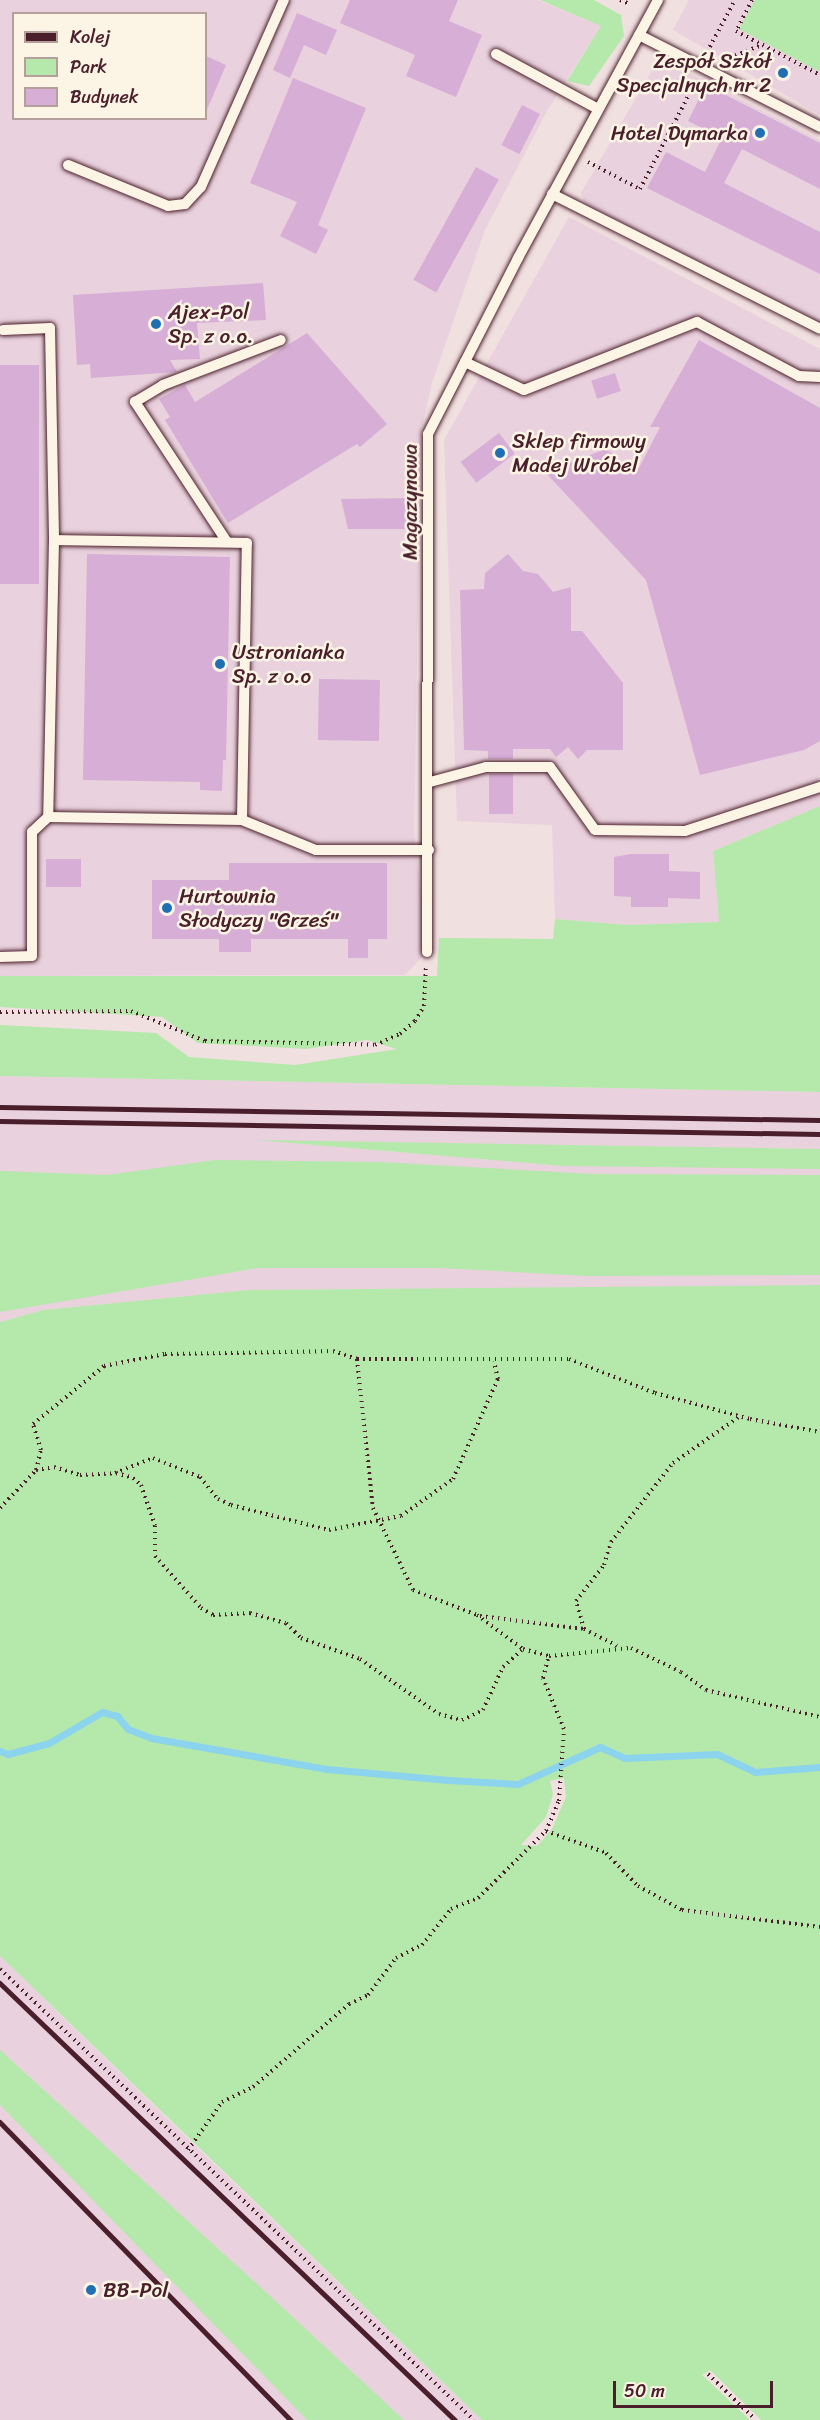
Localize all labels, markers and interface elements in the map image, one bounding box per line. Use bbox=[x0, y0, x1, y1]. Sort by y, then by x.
legend bbox=[12, 12, 207, 120]
text: Kolej bbox=[70, 21, 110, 53]
place label: Zespół Szkół Specjalnych nr 2 bbox=[616, 48, 771, 98]
text: Park bbox=[70, 51, 107, 83]
marker: Zespół Szkół Specjalnych nr 2 bbox=[776, 66, 790, 80]
text: Budynek bbox=[70, 81, 138, 113]
place label: Hotel Dymarka bbox=[611, 120, 748, 146]
marker: Hotel Dymarka bbox=[753, 126, 767, 140]
place label: Ajex-Pol Sp. z o.o. bbox=[168, 299, 254, 349]
marker: Ajex-Pol Sp. z o.o. bbox=[149, 317, 163, 331]
place label: Sklep firmowy Madej Wróbel bbox=[512, 428, 646, 478]
street label: Magazynowa bbox=[397, 444, 423, 560]
marker: Sklep firmowy Madej Wróbel bbox=[493, 446, 507, 460]
place label: Ustronianka Sp. z o.o bbox=[232, 639, 345, 689]
marker: Ustronianka Sp. z o.o bbox=[213, 657, 227, 671]
place label: Hurtownia Słodyczy "Grześ" bbox=[179, 883, 338, 933]
marker: Hurtownia Słodyczy "Grześ" bbox=[160, 901, 174, 915]
place label: BB-Pol bbox=[103, 2277, 168, 2303]
marker: BB-Pol bbox=[84, 2283, 98, 2297]
scale bar bbox=[616, 2369, 776, 2407]
text: 50 m bbox=[624, 2375, 665, 2407]

